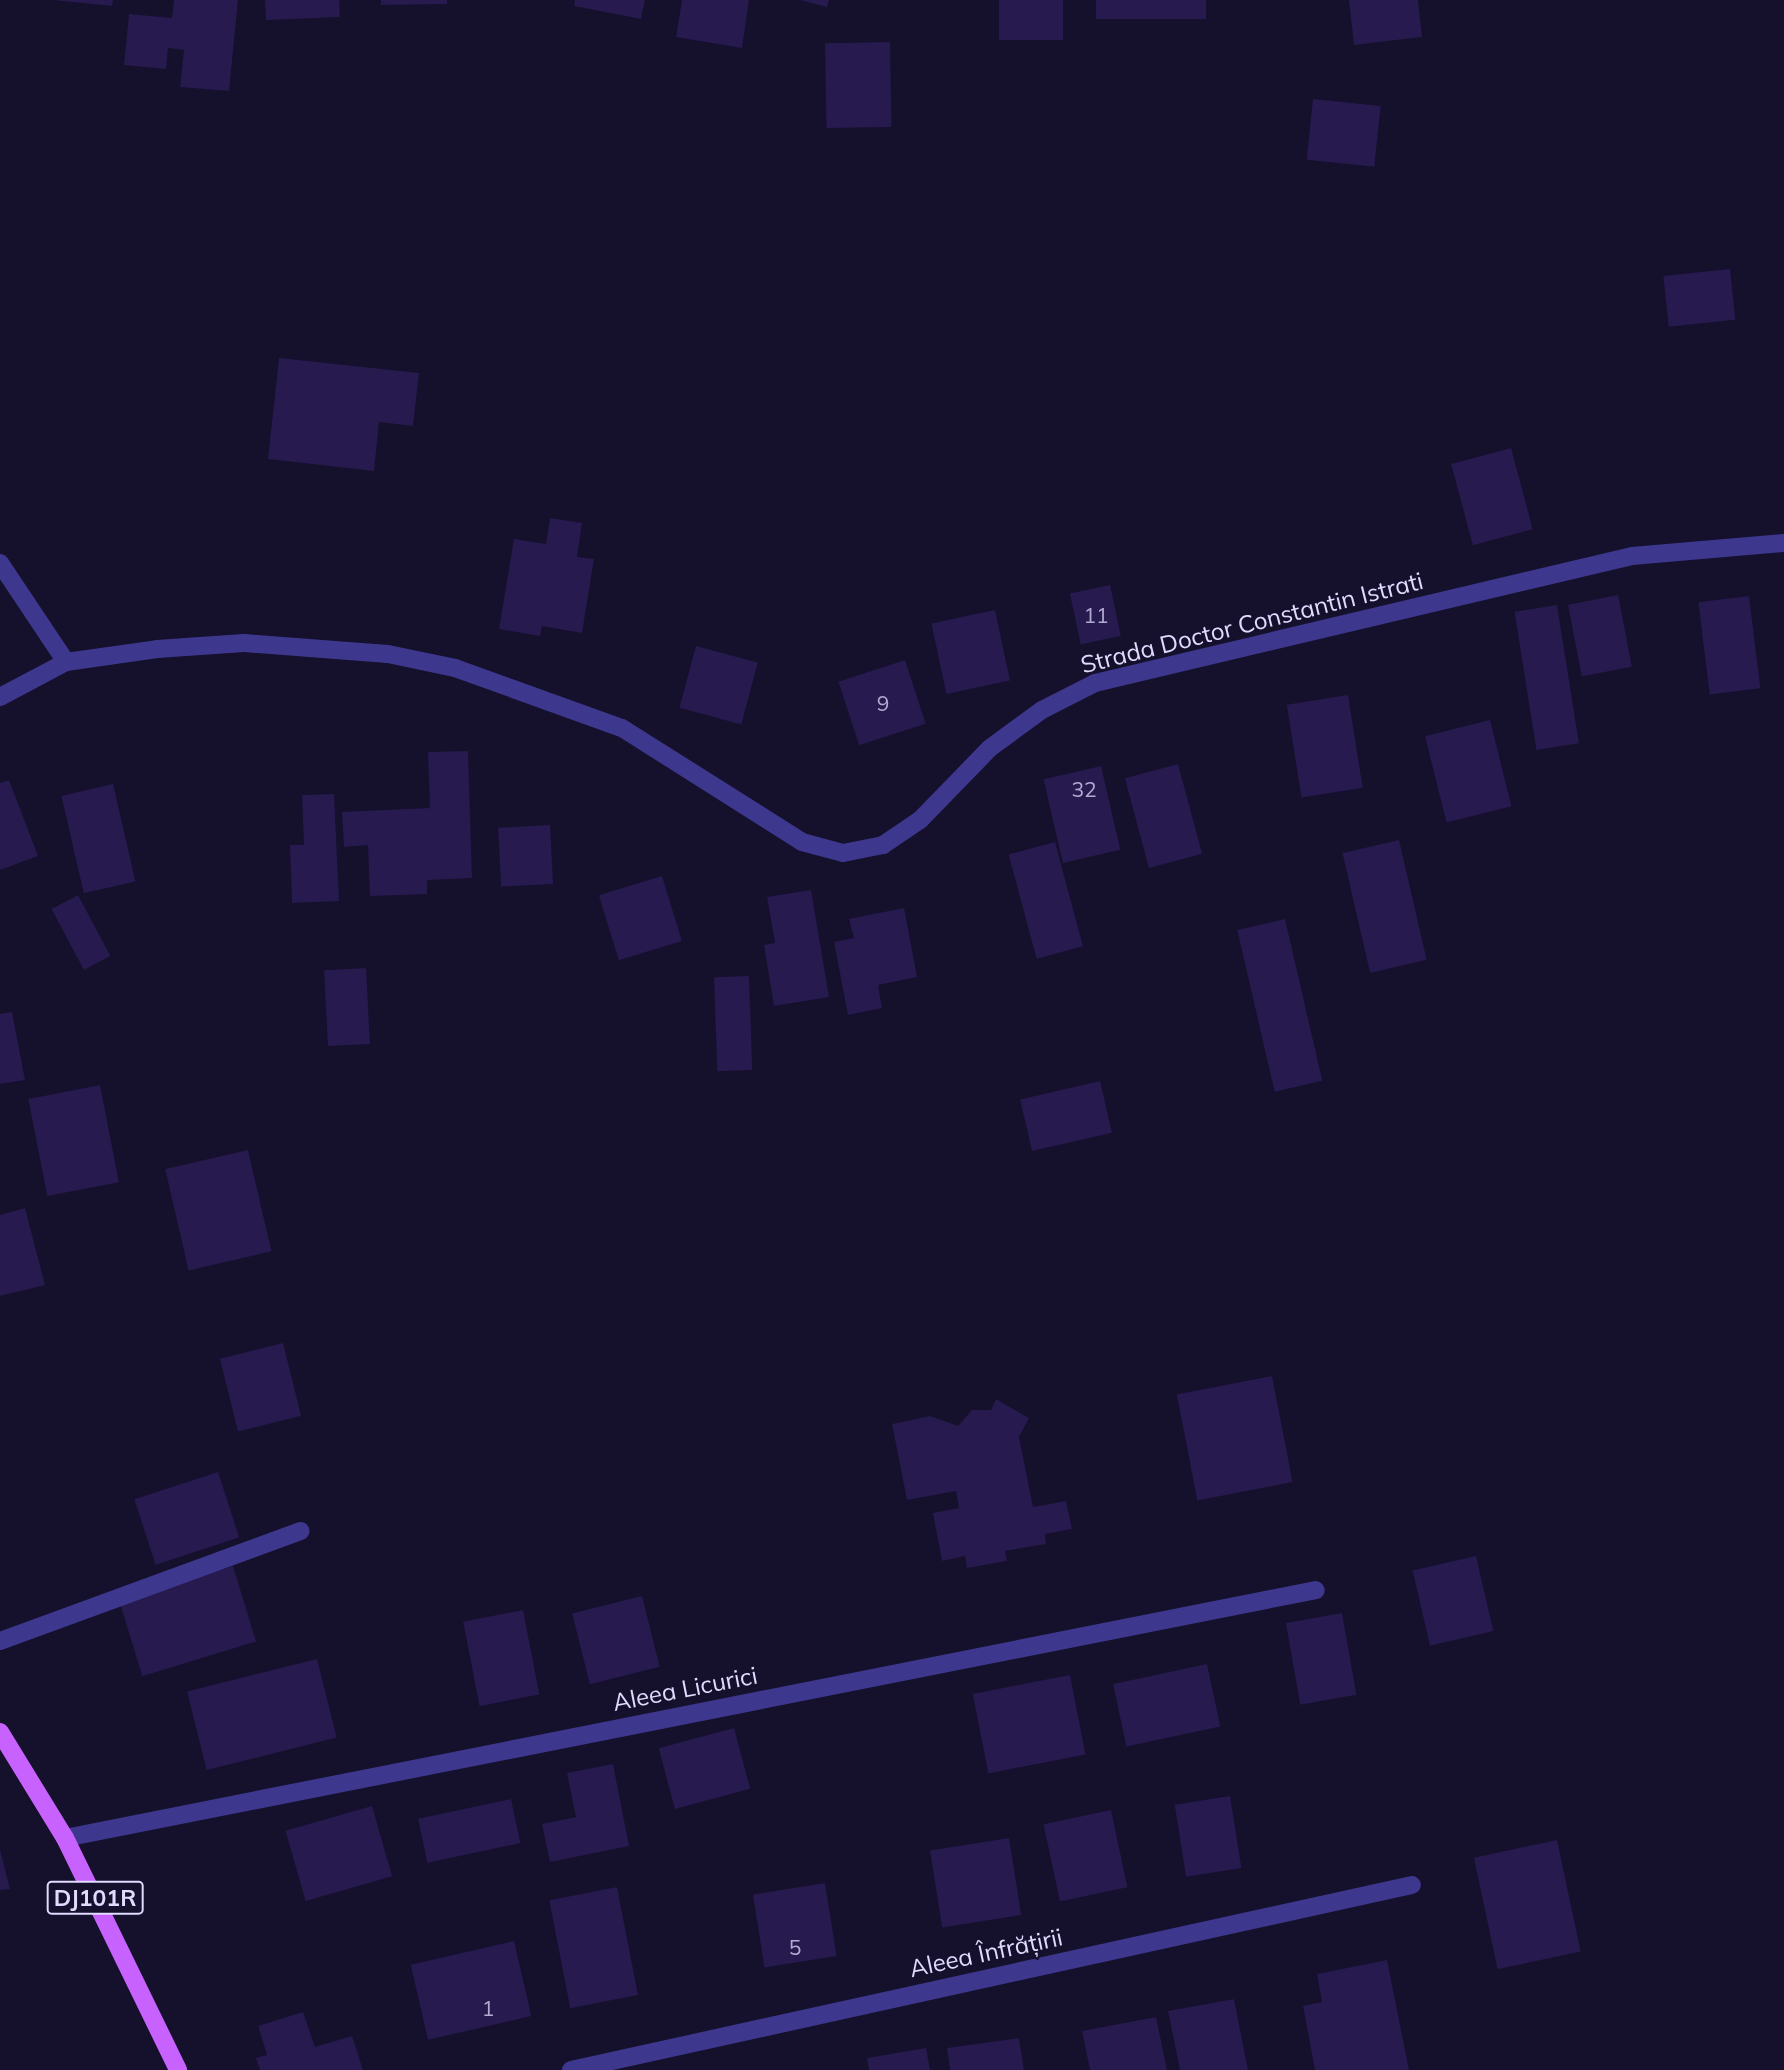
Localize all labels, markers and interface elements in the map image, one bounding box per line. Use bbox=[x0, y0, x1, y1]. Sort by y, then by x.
street label: Strada Doctor Constantin Istrati bbox=[1078, 566, 1426, 680]
house number: 11 bbox=[1083, 602, 1109, 628]
house number: 9 bbox=[877, 690, 889, 716]
house number: 32 bbox=[1071, 776, 1097, 802]
street label: Aleea Licurici bbox=[610, 1661, 760, 1717]
road number: DJ101R bbox=[46, 1879, 144, 1918]
street label: Aleea Înfrățirii bbox=[907, 1923, 1065, 1983]
house number: 5 bbox=[789, 1934, 801, 1960]
house number: 1 bbox=[482, 1995, 494, 2021]

